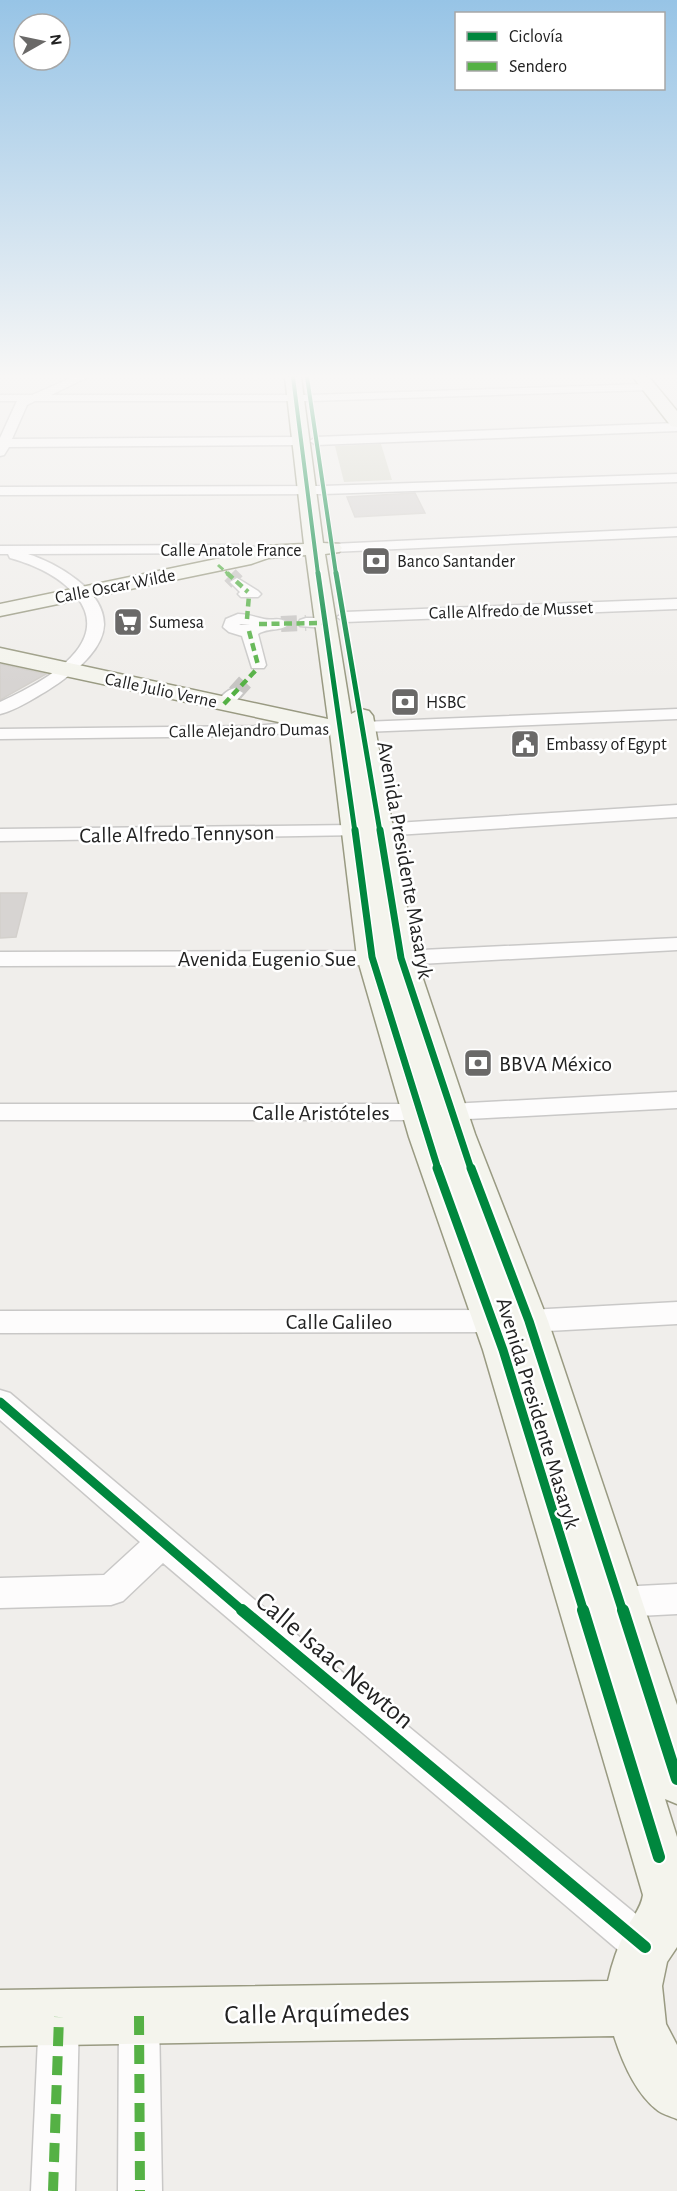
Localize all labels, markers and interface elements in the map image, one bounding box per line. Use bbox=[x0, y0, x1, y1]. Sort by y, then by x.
north arrow bbox=[12, 12, 72, 72]
legend bbox=[455, 12, 665, 90]
text: Ciclovía bbox=[509, 28, 563, 46]
text: N bbox=[47, 33, 65, 47]
text: Sendero bbox=[509, 58, 567, 76]
street label: Calle Anatole France bbox=[160, 542, 302, 560]
bank icon: Banco Santander bbox=[360, 545, 392, 577]
place label: Banco Santander bbox=[397, 553, 515, 571]
street label: Calle Oscar Wilde bbox=[54, 566, 177, 607]
street label: Calle Alfredo de Musset bbox=[429, 599, 594, 623]
supermarket icon: Sumesa bbox=[112, 606, 144, 638]
place label: Sumesa bbox=[149, 614, 204, 632]
street label: Calle Julio Verne bbox=[103, 670, 218, 712]
bank icon: HSBC bbox=[389, 686, 421, 718]
place label: HSBC bbox=[426, 694, 466, 712]
street label: Calle Alejandro Dumas bbox=[169, 721, 329, 741]
public building icon: Embassy of Egypt bbox=[509, 728, 541, 760]
place label: Embassy of Egypt bbox=[546, 736, 667, 754]
street label: Avenida Presidente Masaryk bbox=[373, 740, 437, 981]
street label: Calle Alfredo Tennyson bbox=[79, 821, 275, 847]
street label: Avenida Eugenio Sue bbox=[178, 948, 356, 970]
bank icon: BBVA México bbox=[462, 1047, 494, 1079]
place label: BBVA México bbox=[499, 1053, 612, 1075]
street label: Calle Aristóteles bbox=[252, 1102, 390, 1124]
street label: Avenida Presidente Masaryk bbox=[492, 1295, 584, 1532]
street label: Calle Galileo bbox=[286, 1311, 392, 1333]
street label: Calle Isaac Newton bbox=[251, 1587, 419, 1734]
street label: Calle Arquímedes bbox=[224, 1998, 410, 2029]

